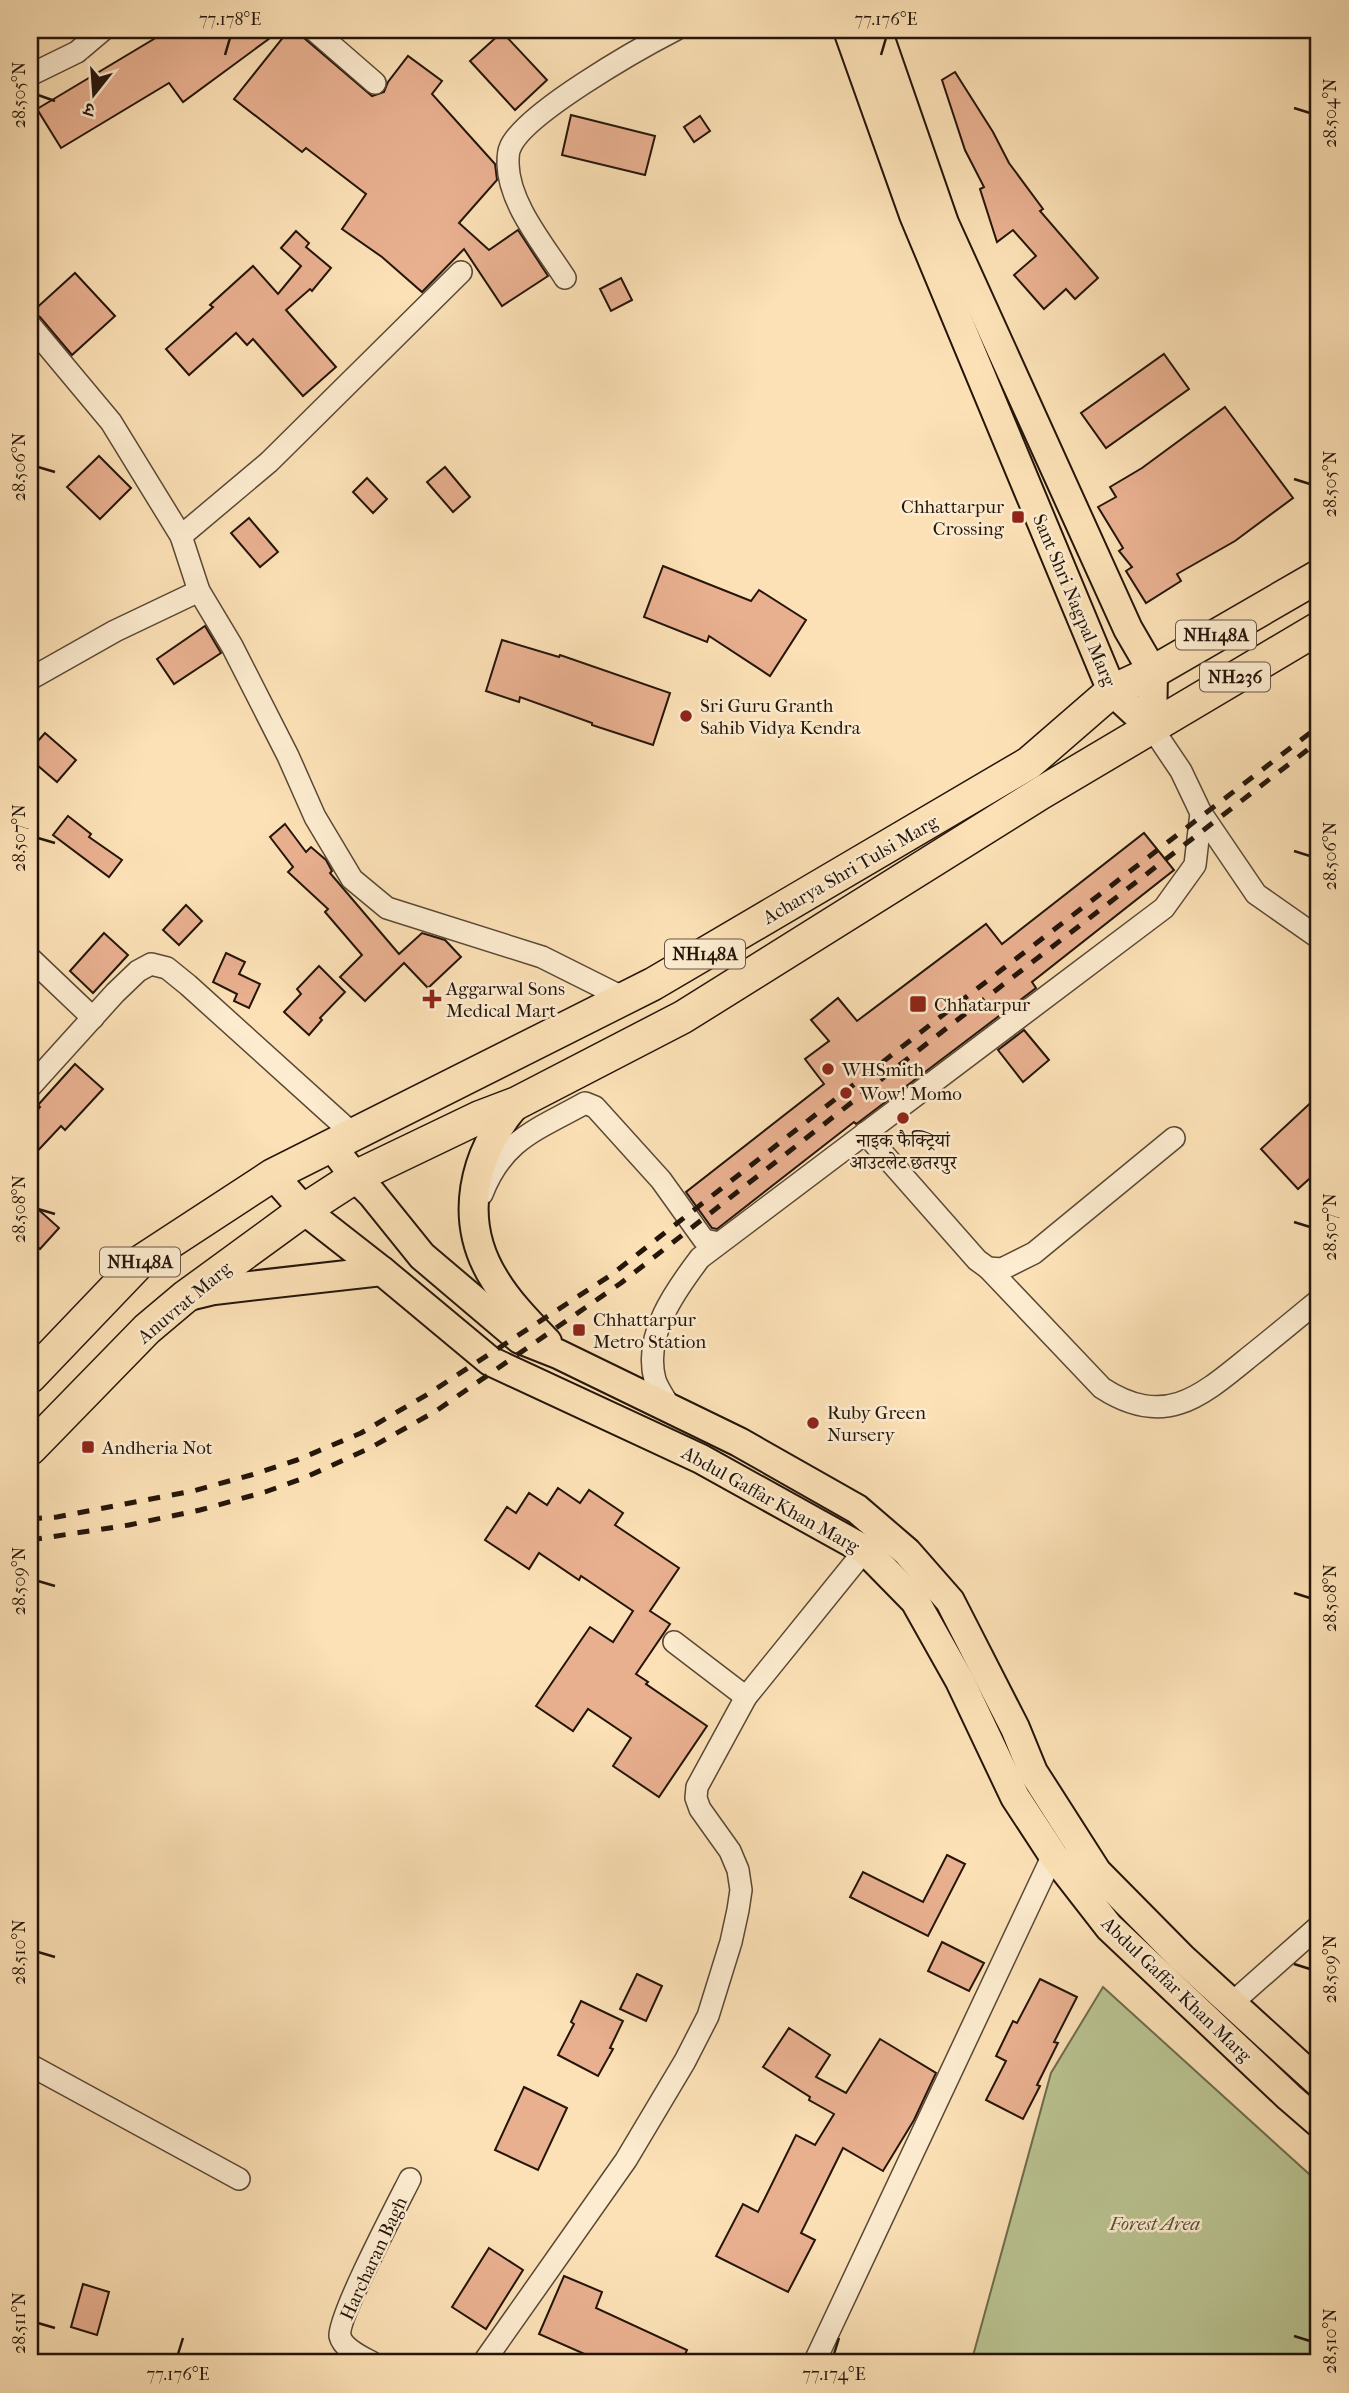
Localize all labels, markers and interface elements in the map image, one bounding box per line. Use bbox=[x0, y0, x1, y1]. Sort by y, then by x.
text: 77.178°E bbox=[199, 9, 261, 30]
text: 77.176°E bbox=[855, 9, 917, 30]
north arrow bbox=[60, 60, 130, 130]
text: 28.505°N bbox=[9, 61, 30, 128]
text: 28.504°N bbox=[1320, 78, 1341, 148]
text: उ bbox=[80, 97, 99, 122]
text: 28.506°N bbox=[9, 432, 30, 501]
text: 28.505°N bbox=[1320, 450, 1341, 517]
place label: Chhattarpur Crossing bbox=[901, 496, 1005, 540]
marker: Chhattarpur Crossing bbox=[1010, 509, 1026, 525]
street label: Sant Shri Nagpal Marg bbox=[1028, 511, 1121, 691]
road number: NH148A bbox=[1176, 620, 1256, 650]
road number: NH236 bbox=[1200, 662, 1270, 692]
place label: Sri Guru Granth Sahib Vidya Kendra bbox=[700, 695, 861, 739]
marker: Sri Guru Granth Sahib Vidya Kendra bbox=[678, 708, 694, 724]
text: 28.507°N bbox=[9, 804, 30, 872]
street label: Acharya Shri Tulsi Marg bbox=[758, 810, 943, 930]
text: 28.506°N bbox=[1320, 821, 1341, 890]
road number: NH148A bbox=[665, 939, 745, 968]
place label: Aggarwal Sons Medical Mart bbox=[445, 978, 565, 1022]
marker: Aggarwal Sons Medical Mart bbox=[424, 991, 440, 1007]
marker: Chhatarpur bbox=[908, 994, 928, 1014]
place label: Chhatarpur bbox=[934, 994, 1031, 1016]
place label: WHSmith bbox=[841, 1059, 925, 1081]
marker: WHSmith bbox=[820, 1061, 836, 1077]
place label: Wow! Momo bbox=[859, 1083, 962, 1105]
marker: Wow! Momo bbox=[838, 1085, 854, 1101]
marker: नाइक फैक्ट्रियां आउटलेट छतरपुर bbox=[895, 1110, 911, 1126]
place label: नाइक फैक्ट्रियां आउटलेट छतरपुर bbox=[849, 1129, 957, 1175]
text: 28.508°N bbox=[9, 1175, 30, 1243]
text: 28.507°N bbox=[1320, 1193, 1341, 1261]
road number: NH148A bbox=[100, 1247, 180, 1276]
street label: Anuvrat Marg bbox=[133, 1257, 237, 1349]
place label: Chhattarpur Metro Station bbox=[593, 1309, 706, 1353]
marker: Chhattarpur Metro Station bbox=[571, 1322, 587, 1338]
place label: Ruby Green Nursery bbox=[827, 1402, 926, 1446]
marker: Ruby Green Nursery bbox=[805, 1415, 821, 1431]
place label: Andheria Not bbox=[101, 1437, 213, 1459]
marker: Andheria Not bbox=[80, 1439, 96, 1455]
street label: Abdul Gaffar Khan Marg bbox=[677, 1441, 864, 1558]
text: 28.509°N bbox=[9, 1546, 30, 1615]
text: 28.508°N bbox=[1320, 1564, 1341, 1632]
street label: Abdul Gaffar Khan Marg bbox=[1096, 1912, 1256, 2068]
text: 28.510°N bbox=[9, 1919, 30, 1985]
text: 28.509°N bbox=[1320, 1934, 1341, 2003]
street label: Harcharan Bagh bbox=[336, 2193, 412, 2324]
park label: Forest Area bbox=[1109, 2213, 1200, 2235]
text: 28.511°N bbox=[9, 2292, 30, 2354]
text: 28.510°N bbox=[1320, 2308, 1341, 2374]
text: 77.176°E bbox=[147, 2364, 209, 2385]
text: 77.174°E bbox=[802, 2364, 866, 2385]

